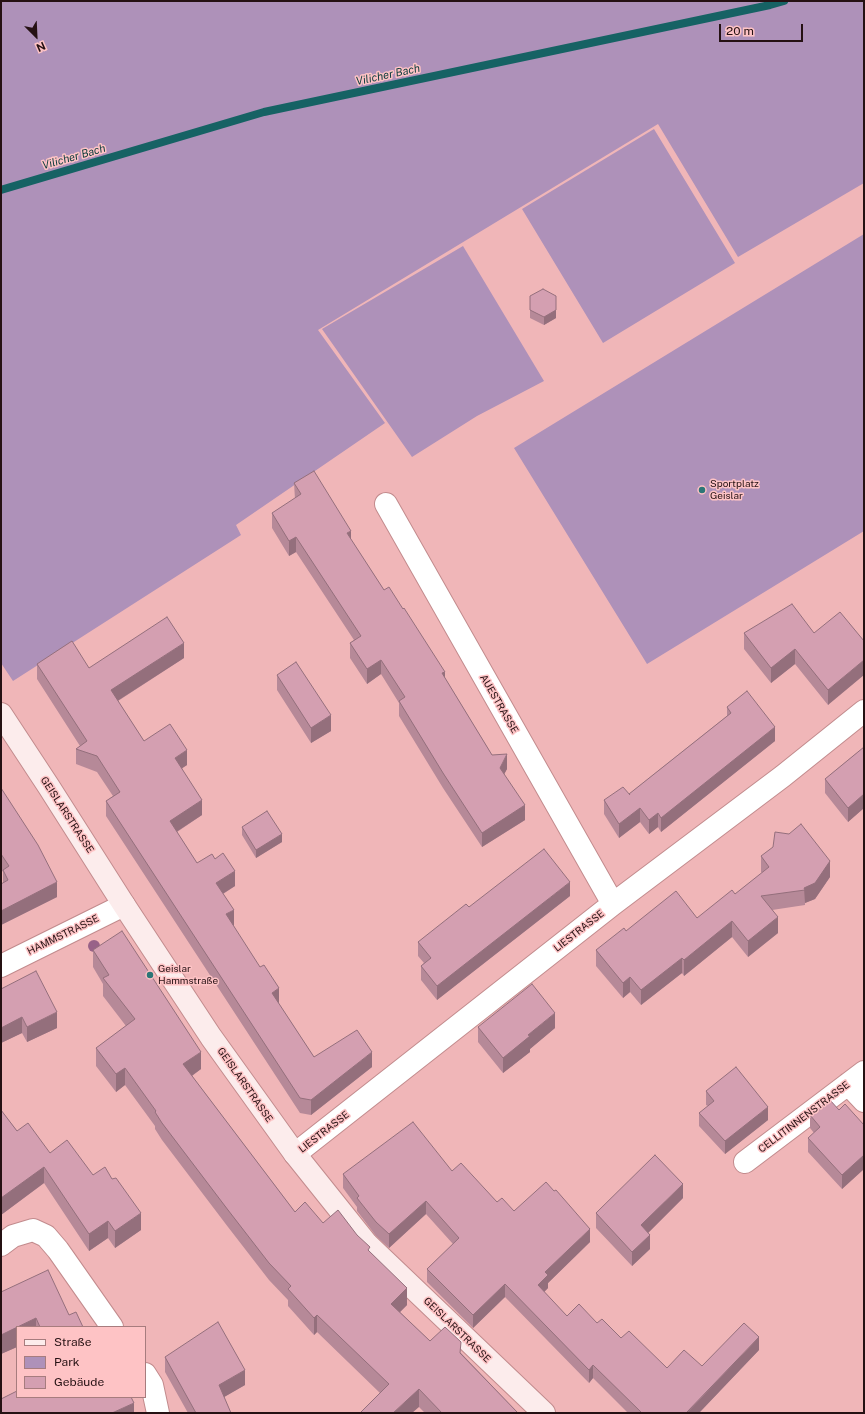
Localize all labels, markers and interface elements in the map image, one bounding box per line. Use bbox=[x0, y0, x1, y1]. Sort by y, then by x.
north arrow bbox=[16, 16, 56, 56]
scale bar bbox=[721, 16, 805, 42]
text: 20 m bbox=[726, 24, 754, 38]
text: N bbox=[35, 40, 47, 54]
water label: Vilicher Bach bbox=[355, 62, 421, 88]
water label: Vilicher Bach bbox=[41, 142, 107, 172]
place label: Sportplatz Geislar bbox=[710, 478, 759, 502]
marker: Sportplatz Geislar bbox=[697, 485, 707, 495]
street label: AUESTRASSE bbox=[477, 672, 521, 736]
street label: GEISLARSTRASSE bbox=[38, 775, 96, 855]
street label: LIESTRASSE bbox=[551, 908, 607, 954]
street label: HAMMSTRASSE bbox=[25, 912, 101, 958]
place label: Geislar Hammstraße bbox=[158, 963, 218, 986]
marker: Geislar Hammstraße bbox=[145, 970, 155, 980]
street label: GEISLARSTRASSE bbox=[215, 1045, 275, 1125]
street label: CELLITINNENSTRASSE bbox=[756, 1079, 852, 1155]
street label: LIESTRASSE bbox=[296, 1109, 352, 1155]
street label: GEISLARSTRASSE bbox=[421, 1295, 493, 1365]
legend bbox=[16, 1326, 146, 1398]
text: Straße bbox=[54, 1335, 91, 1349]
text: Park bbox=[54, 1355, 80, 1369]
text: Gebäude bbox=[54, 1375, 104, 1389]

